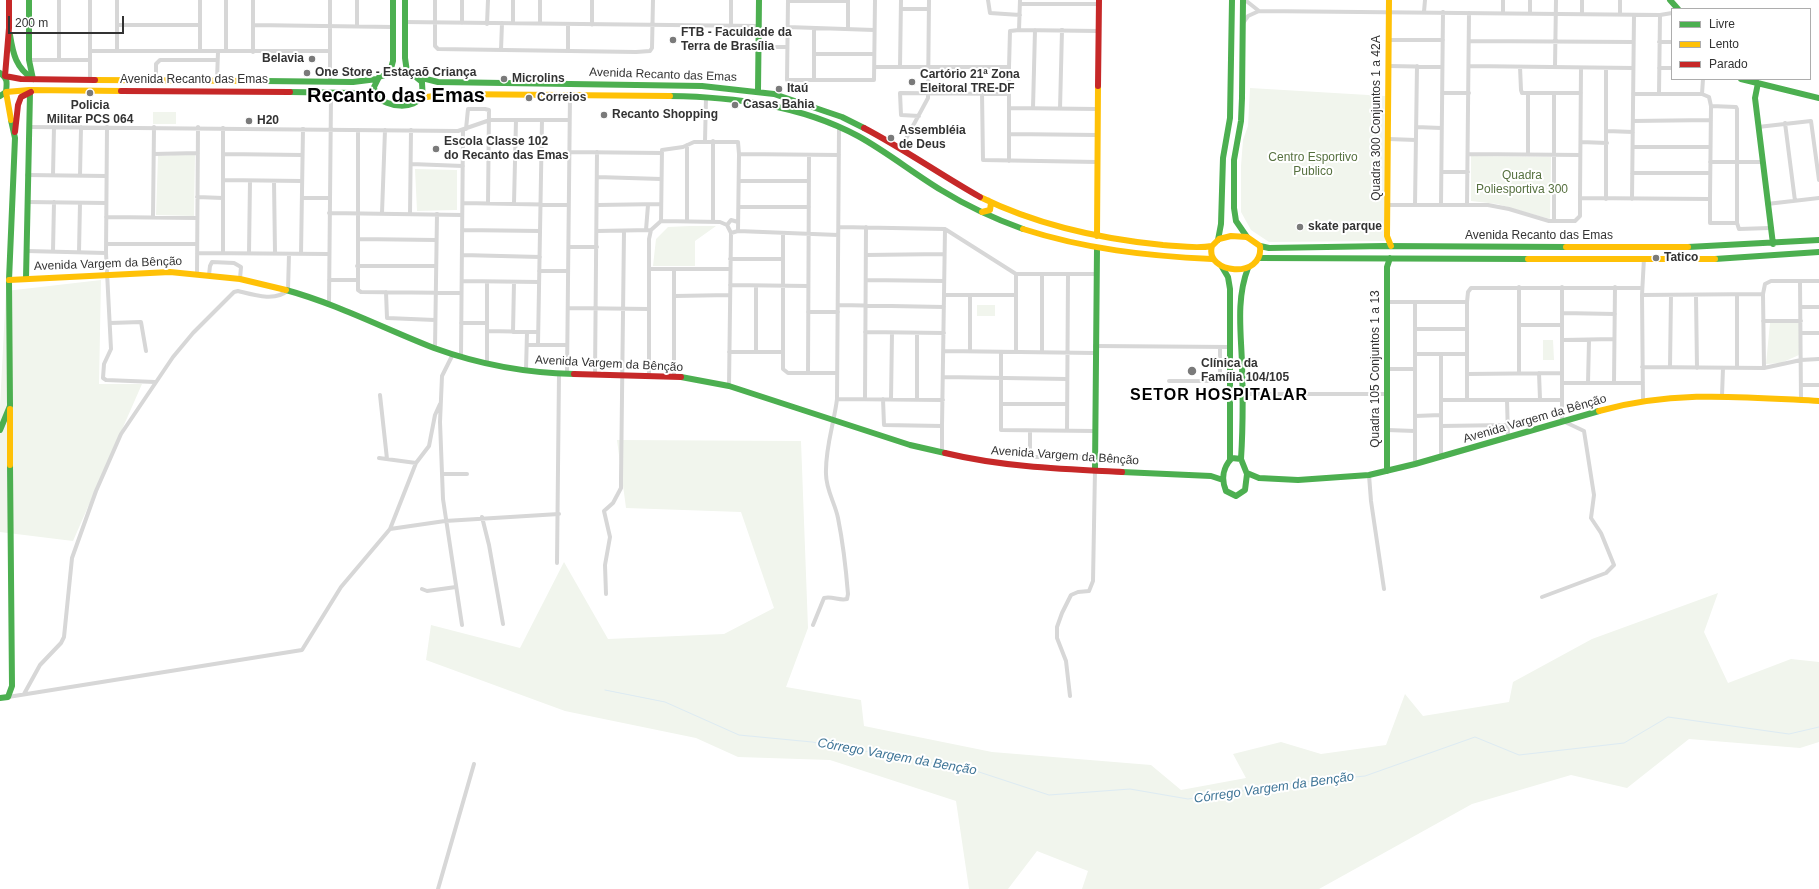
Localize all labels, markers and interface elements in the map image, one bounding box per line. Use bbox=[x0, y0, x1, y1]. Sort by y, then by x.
scale bar bbox=[10, 8, 126, 34]
legend bbox=[1671, 8, 1811, 80]
text: 200 m bbox=[15, 16, 48, 30]
text: Livre bbox=[1709, 17, 1735, 31]
place label: FTB - Faculdade da Terra de Brasília bbox=[681, 26, 792, 54]
marker: FTB - Faculdade da Terra de Brasília bbox=[668, 35, 678, 45]
street label: Quadra 300 Conjuntos 1 a 42A bbox=[1370, 35, 1384, 201]
text: Lento bbox=[1709, 37, 1739, 51]
place label: Belavia bbox=[262, 52, 304, 66]
marker: Belavia bbox=[307, 54, 317, 64]
text: Parado bbox=[1709, 57, 1748, 71]
street label: Avenida Recanto das Emas bbox=[589, 65, 737, 85]
place label: One Store - Estaçaõ Criança bbox=[315, 66, 476, 80]
marker: One Store - Estaçaõ Criança bbox=[302, 68, 312, 78]
place label: Cartório 21ª Zona Eleitoral TRE-DF bbox=[920, 68, 1020, 96]
place label: Microlins bbox=[512, 72, 565, 86]
street label: Avenida Recanto das Emas bbox=[120, 73, 268, 87]
marker: Microlins bbox=[499, 74, 509, 84]
marker: Cartório 21ª Zona Eleitoral TRE-DF bbox=[907, 77, 917, 87]
place label: Itaú bbox=[787, 82, 808, 96]
district label: Recanto das Emas bbox=[307, 84, 485, 108]
marker: Itaú bbox=[774, 84, 784, 94]
marker: Policia Militar PCS 064 bbox=[85, 88, 95, 98]
place label: Correios bbox=[537, 91, 586, 105]
marker: Correios bbox=[524, 93, 534, 103]
place label: Casas Bahia bbox=[743, 98, 814, 112]
place label: Policia Militar PCS 064 bbox=[47, 99, 133, 127]
marker: Casas Bahia bbox=[730, 100, 740, 110]
place label: Recanto Shopping bbox=[612, 108, 718, 122]
marker: Recanto Shopping bbox=[599, 110, 609, 120]
place label: H20 bbox=[257, 114, 279, 128]
marker: H20 bbox=[244, 116, 254, 126]
place label: Assembléia de Deus bbox=[899, 124, 966, 152]
marker: Assembléia de Deus bbox=[886, 133, 896, 143]
place label: Escola Classe 102 do Recanto das Emas bbox=[444, 135, 569, 163]
marker: Escola Classe 102 do Recanto das Emas bbox=[431, 144, 441, 154]
park label: Centro Esportivo Publico bbox=[1268, 151, 1358, 179]
park label: Quadra Poliesportiva 300 bbox=[1476, 169, 1568, 197]
place label: skate parque bbox=[1308, 220, 1382, 234]
marker: skate parque bbox=[1295, 222, 1305, 232]
street label: Avenida Recanto das Emas bbox=[1465, 229, 1613, 243]
place label: Tatico bbox=[1664, 251, 1698, 265]
marker: Tatico bbox=[1651, 253, 1661, 263]
street label: Avenida Vargem da Bênção bbox=[34, 254, 182, 274]
street label: Quadra 105 Conjuntos 1 a 13 bbox=[1369, 290, 1383, 448]
street label: Avenida Vargem da Bênção bbox=[535, 353, 683, 375]
place label: Clínica da Família 104/105 bbox=[1201, 357, 1289, 385]
marker: Clínica da Família 104/105 bbox=[1186, 365, 1198, 377]
district label: SETOR HOSPITALAR bbox=[1130, 386, 1308, 406]
street label: Avenida Vargem da Bênção bbox=[1462, 392, 1608, 446]
street label: Avenida Vargem da Bênção bbox=[991, 444, 1139, 468]
water label: Córrego Vargem da Benção bbox=[816, 735, 978, 779]
water label: Córrego Vargem da Benção bbox=[1193, 769, 1355, 807]

